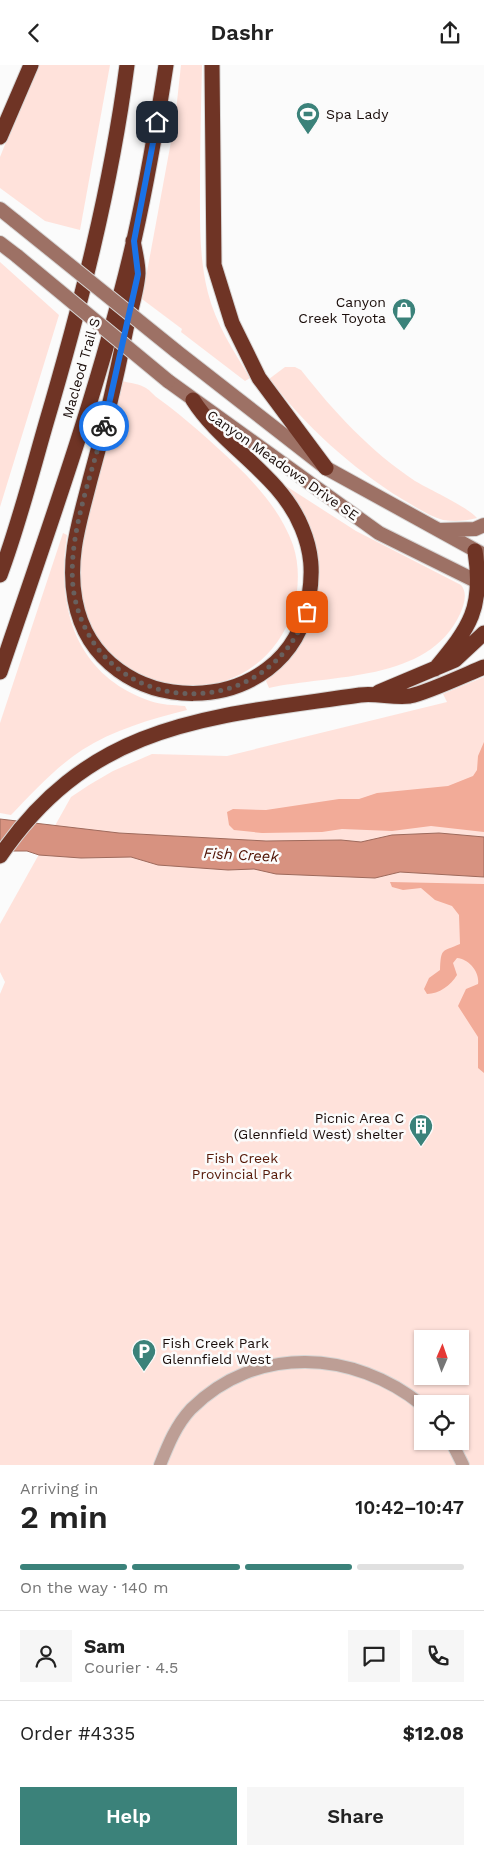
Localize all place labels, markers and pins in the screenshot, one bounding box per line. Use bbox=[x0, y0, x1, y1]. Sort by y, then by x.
pin bbox=[136, 101, 178, 143]
sports icon: Spa Lady bbox=[295, 101, 321, 135]
place label: Spa Lady bbox=[326, 106, 389, 122]
place label: Canyon Creek Toyota bbox=[298, 294, 386, 326]
shop icon: Canyon Creek Toyota bbox=[391, 297, 417, 331]
pin bbox=[286, 591, 328, 633]
place label: Picnic Area C (Glennfield West) shelter bbox=[234, 1110, 404, 1142]
building icon: Picnic Area C (Glennfield West) shelter bbox=[408, 1113, 434, 1147]
place label: Fish Creek Park Glennfield West bbox=[162, 1335, 271, 1367]
parking icon: Fish Creek Park Glennfield West bbox=[131, 1338, 157, 1372]

